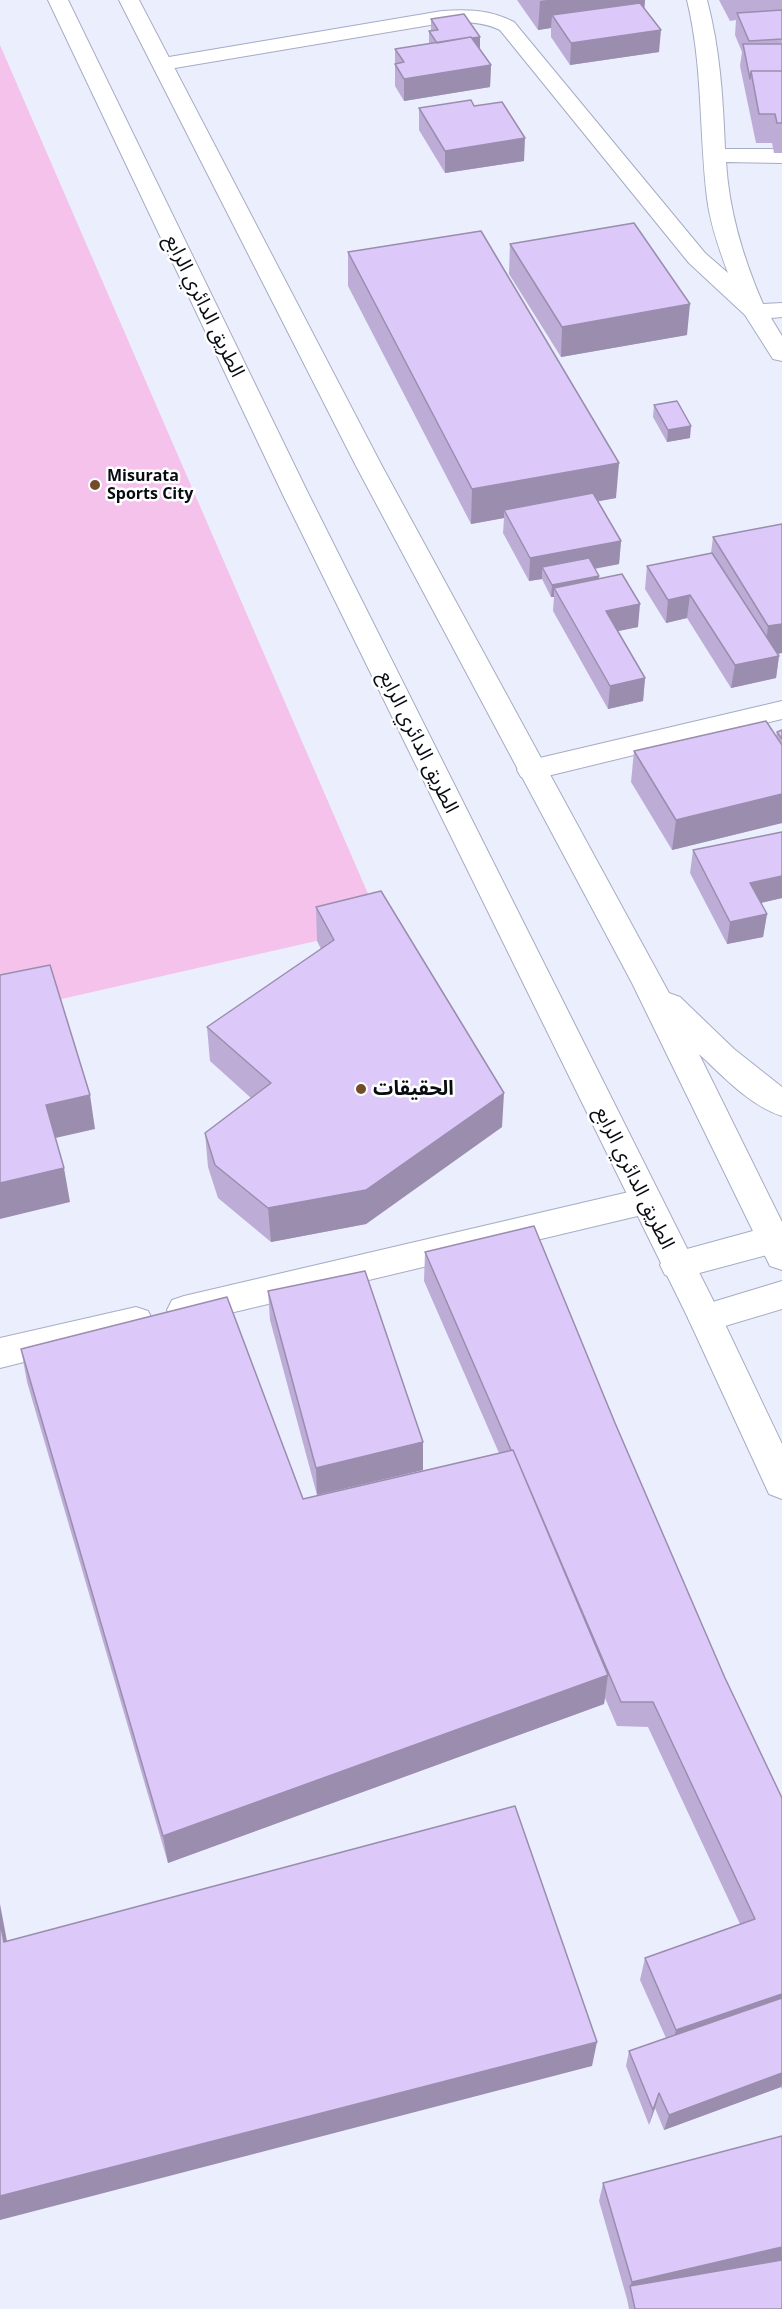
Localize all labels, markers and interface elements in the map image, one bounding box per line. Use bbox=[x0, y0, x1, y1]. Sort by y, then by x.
street label: الطريق الدائري الرابع bbox=[159, 231, 249, 381]
place label: Misurata Sports City bbox=[107, 466, 193, 504]
marker: Misurata Sports City bbox=[88, 478, 102, 492]
street label: الطريق الدائري الرابع bbox=[373, 667, 463, 817]
place label: الحقيقات bbox=[373, 1077, 454, 1101]
marker: الحقيقات bbox=[354, 1082, 368, 1096]
street label: الطريق الدائري الرابع bbox=[589, 1103, 679, 1253]

